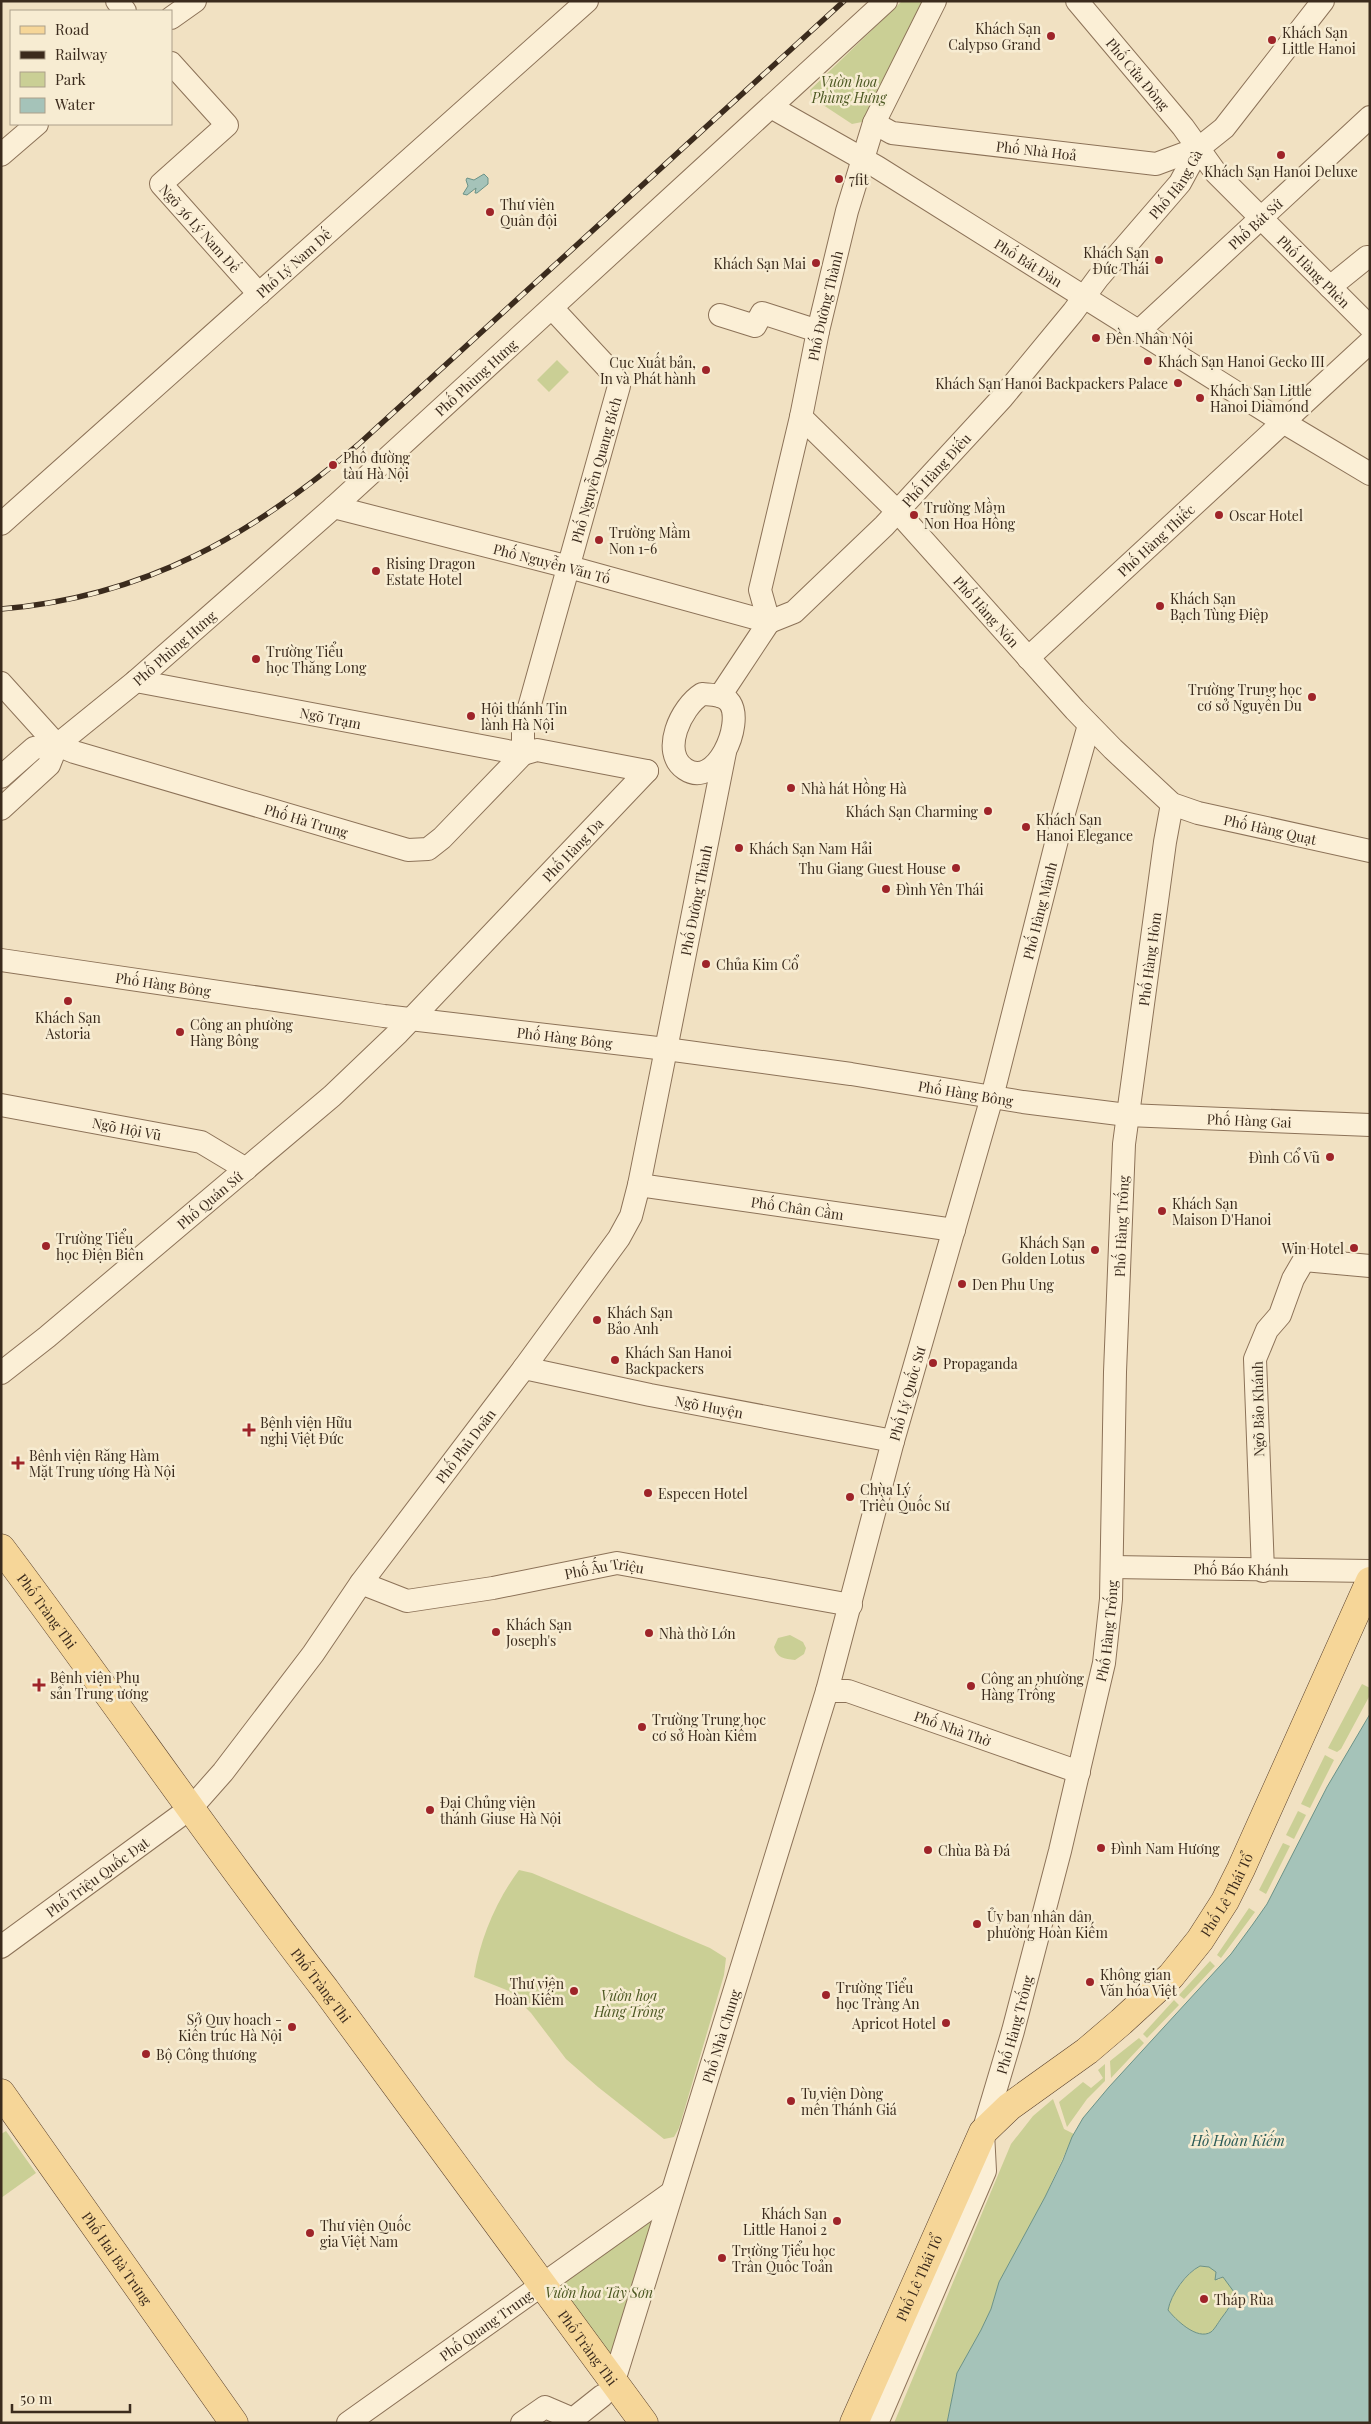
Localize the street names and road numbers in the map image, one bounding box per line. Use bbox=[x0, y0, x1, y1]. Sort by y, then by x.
street label: Phố Cửa Đông bbox=[1102, 34, 1174, 114]
street label: Phố Nhà Hoả bbox=[995, 136, 1078, 164]
street label: Phố Hàng Gà bbox=[1144, 146, 1206, 223]
street label: Ngõ 36 Lý Nam Đế bbox=[156, 180, 246, 276]
street label: Phố Bát Sứ bbox=[1224, 193, 1287, 253]
street label: Phố Lý Nam Đế bbox=[252, 223, 335, 302]
street label: Phố Hàng Phèn bbox=[1273, 230, 1355, 312]
street label: Phố Bát Đàn bbox=[991, 234, 1067, 291]
street label: Phố Đường Thành bbox=[803, 248, 847, 362]
street label: Phố Phùng Hưng bbox=[430, 334, 521, 420]
street label: Phố Nguyễn Quang Bích bbox=[566, 394, 625, 545]
street label: Phố Hàng Điếu bbox=[897, 429, 975, 511]
street label: Phố Hàng Thiếc bbox=[1113, 499, 1199, 580]
street label: Phố Nguyễn Văn Tố bbox=[491, 539, 614, 588]
street label: Phố Hàng Nón bbox=[950, 572, 1024, 652]
street label: Phố Phùng Hưng bbox=[128, 605, 220, 689]
street label: Ngõ Trạm bbox=[298, 703, 363, 733]
street label: Phố Hà Trung bbox=[262, 799, 351, 842]
street label: Phố Hàng Quạt bbox=[1222, 809, 1320, 849]
street label: Phố Hàng Da bbox=[538, 814, 607, 886]
street label: Phố Đường Thành bbox=[675, 842, 716, 957]
street label: Phố Hàng Mành bbox=[1018, 859, 1061, 961]
street label: Phố Hàng Hòm bbox=[1133, 910, 1165, 1007]
street label: Phố Hàng Bông bbox=[114, 967, 213, 1000]
street label: Phố Hàng Bông bbox=[516, 1022, 614, 1052]
street label: Phố Hàng Bông bbox=[917, 1076, 1015, 1110]
street label: Phố Hàng Gai bbox=[1206, 1107, 1292, 1131]
street label: Ngõ Hội Vũ bbox=[91, 1113, 163, 1144]
street label: Phố Quán Sứ bbox=[172, 1166, 247, 1233]
street label: Phố Hàng Trống bbox=[1108, 1174, 1132, 1277]
street label: Phố Chân Cầm bbox=[750, 1192, 845, 1224]
street label: Phố Lý Quốc Sư bbox=[884, 1343, 929, 1443]
street label: Ngõ Bảo Khánh bbox=[1248, 1360, 1268, 1457]
street label: Ngõ Huyện bbox=[673, 1390, 745, 1422]
street label: Phố Phủ Doãn bbox=[431, 1404, 500, 1487]
street label: Phố Ấu Triệu bbox=[563, 1553, 646, 1583]
street label: Phố Báo Khánh bbox=[1193, 1557, 1290, 1579]
street label: Phố Tràng Thi bbox=[14, 1569, 81, 1652]
street label: Phố Hàng Trống bbox=[1091, 1579, 1121, 1683]
street label: Phố Nhà Thờ bbox=[912, 1706, 994, 1750]
street label: Phố Triệu Quốc Đạt bbox=[42, 1832, 153, 1921]
street label: Phố Lê Thái Tổ bbox=[1195, 1848, 1257, 1940]
street label: Phố Tràng Thi bbox=[287, 1944, 356, 2026]
street label: Phố Hàng Trống bbox=[991, 1973, 1037, 2076]
street label: Phố Nhà Chung bbox=[697, 1986, 744, 2085]
street label: Phố Hai Bà Trưng bbox=[78, 2208, 157, 2309]
street label: Phố Lê Thái Tổ bbox=[891, 2230, 946, 2324]
street label: Phố Quang Trung bbox=[435, 2285, 537, 2365]
street label: Phố Tràng Thi bbox=[554, 2306, 622, 2389]

